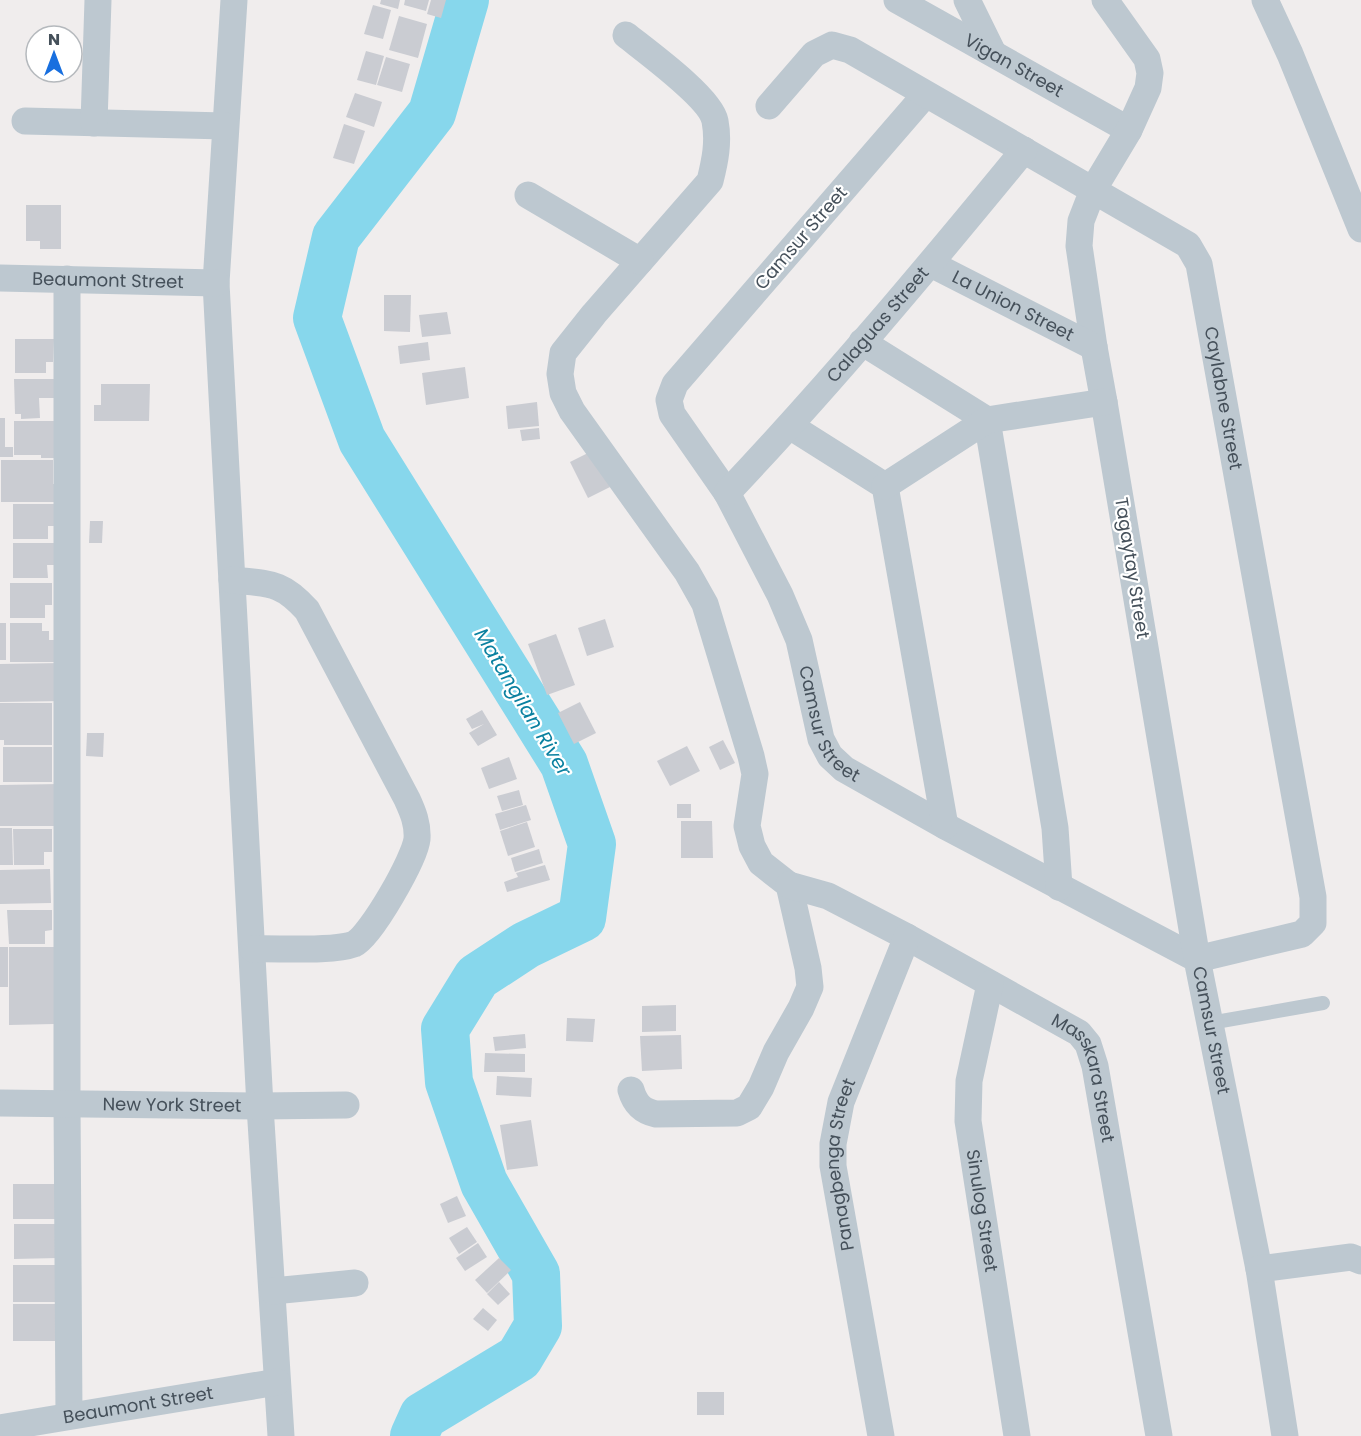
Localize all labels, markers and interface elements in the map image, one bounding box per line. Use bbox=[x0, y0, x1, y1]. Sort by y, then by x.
north arrow bbox=[24, 24, 84, 84]
street label: Vigan Street bbox=[960, 27, 1068, 103]
text: N bbox=[48, 28, 60, 51]
street label: Camsur Street bbox=[749, 181, 853, 295]
street label: Calaguas Street bbox=[820, 261, 934, 388]
street label: La Union Street bbox=[948, 264, 1078, 347]
street label: Beaumont Street bbox=[32, 266, 184, 294]
street label: Caylabne Street bbox=[1198, 324, 1249, 472]
street label: Tagaytay Street bbox=[1109, 495, 1156, 640]
water label: Matangilan River bbox=[468, 623, 579, 782]
street label: Camsur Street bbox=[793, 663, 865, 788]
street label: Camsur Street bbox=[1187, 964, 1237, 1096]
street label: Masskara Street bbox=[1047, 1007, 1121, 1144]
street label: Panagbenga Street bbox=[820, 1074, 861, 1253]
street label: New York Street bbox=[102, 1091, 242, 1118]
street label: Sinulog Street bbox=[961, 1148, 1004, 1274]
street label: Beaumont Street bbox=[61, 1380, 215, 1429]

